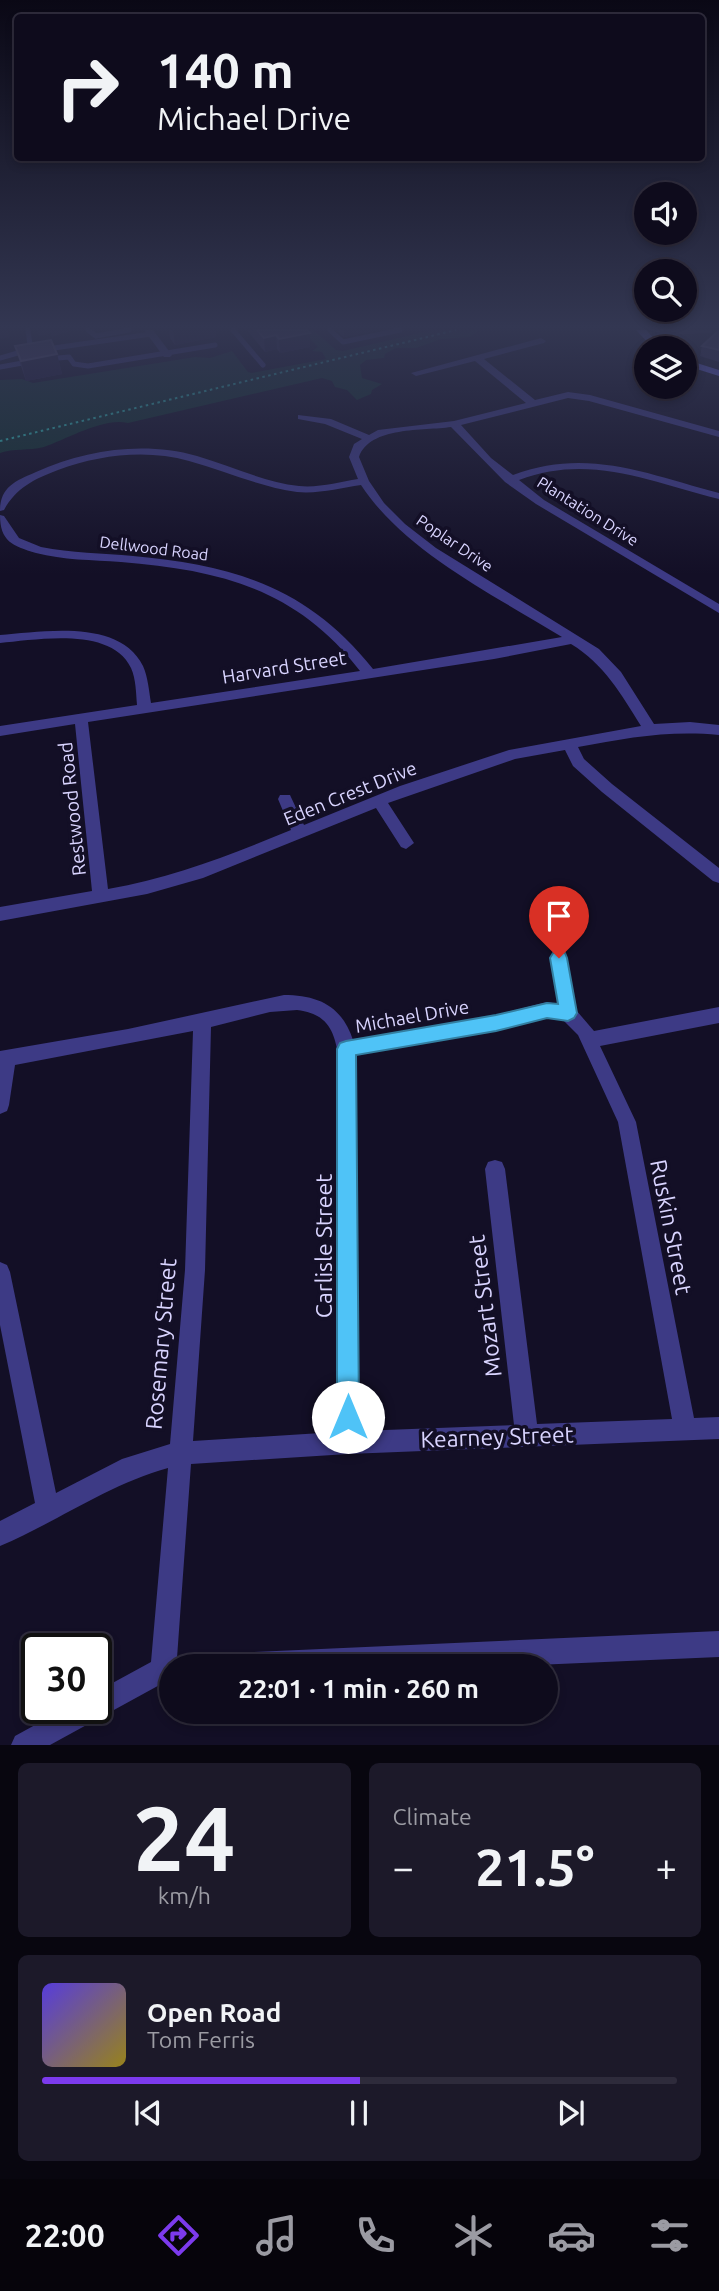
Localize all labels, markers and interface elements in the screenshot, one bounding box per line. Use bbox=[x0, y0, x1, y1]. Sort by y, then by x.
icon: right bbox=[42, 42, 133, 133]
text: 140 m bbox=[157, 42, 294, 97]
text: Michael Drive bbox=[157, 100, 351, 136]
map controls bbox=[634, 182, 697, 399]
button: sound bbox=[634, 182, 697, 245]
button: search bbox=[634, 259, 697, 322]
button: layers bbox=[634, 336, 697, 399]
street label: Plantation Drive bbox=[534, 473, 642, 549]
street label: Poplar Drive bbox=[413, 511, 497, 575]
street label: Dellwood Road bbox=[99, 532, 209, 564]
street label: Harvard Street bbox=[220, 646, 348, 688]
street label: Restwood Road bbox=[54, 741, 90, 877]
street label: Eden Crest Drive bbox=[280, 756, 420, 830]
pin bbox=[529, 886, 589, 958]
icon: arrive bbox=[540, 897, 578, 935]
street label: Michael Drive bbox=[353, 995, 471, 1037]
street label: Ruskin Street bbox=[646, 1157, 697, 1297]
street label: Carlisle Street bbox=[311, 1174, 336, 1318]
street label: Mozart Street bbox=[463, 1234, 506, 1378]
street label: Rosemary Street bbox=[141, 1257, 180, 1431]
position arrow bbox=[311, 1380, 385, 1454]
street label: Kearney Street bbox=[420, 1421, 574, 1452]
speed limit sign: 30 bbox=[21, 1633, 112, 1724]
text: 22:01 · 1 min · 260 m bbox=[238, 1674, 479, 1703]
text: 24 bbox=[133, 1786, 236, 1888]
text: Climate bbox=[393, 1804, 472, 1829]
text: 21.5° bbox=[475, 1838, 594, 1896]
text: − bbox=[393, 1846, 414, 1888]
text: + bbox=[656, 1846, 677, 1888]
text: km/h bbox=[158, 1883, 211, 1908]
text: Open Road bbox=[147, 1998, 281, 2027]
text: Tom Ferris bbox=[147, 2027, 255, 2052]
icon: previous bbox=[129, 2094, 167, 2132]
icon: pause bbox=[340, 2094, 378, 2132]
icon: next bbox=[552, 2094, 590, 2132]
icon: directions bbox=[154, 2211, 203, 2260]
icon: music bbox=[252, 2211, 301, 2260]
icon: phone bbox=[351, 2211, 400, 2260]
icon: climate bbox=[449, 2211, 498, 2260]
icon: car bbox=[547, 2211, 596, 2260]
icon: filters bbox=[645, 2211, 694, 2260]
text: 22:00 bbox=[25, 2217, 105, 2253]

